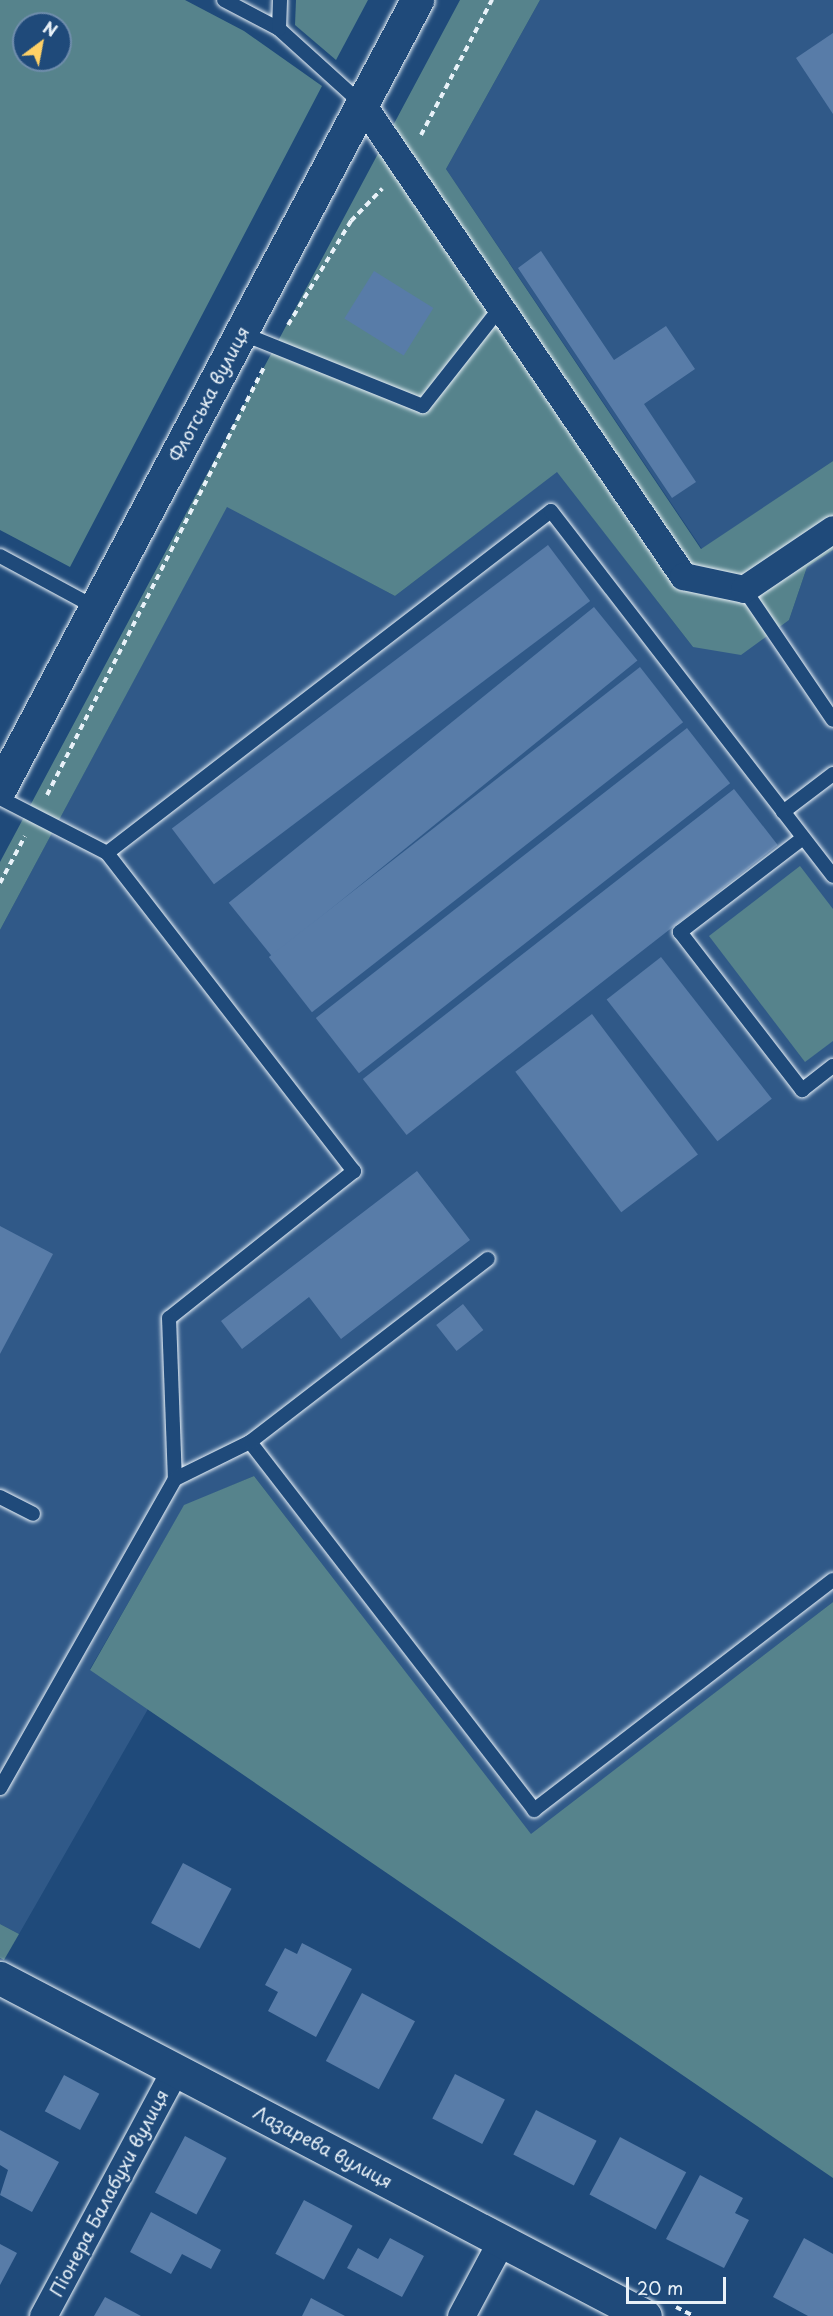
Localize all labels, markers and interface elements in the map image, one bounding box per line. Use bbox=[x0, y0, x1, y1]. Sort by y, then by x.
north arrow bbox=[12, 12, 72, 72]
text: N bbox=[39, 15, 62, 42]
street label: Флотська вулиця bbox=[164, 322, 254, 466]
street label: Піонера Балабухи вулиця bbox=[45, 2086, 173, 2300]
street label: Лазарева вулиця bbox=[249, 2101, 397, 2193]
scale bar bbox=[629, 2265, 730, 2303]
text: 20 m bbox=[637, 2274, 683, 2301]

